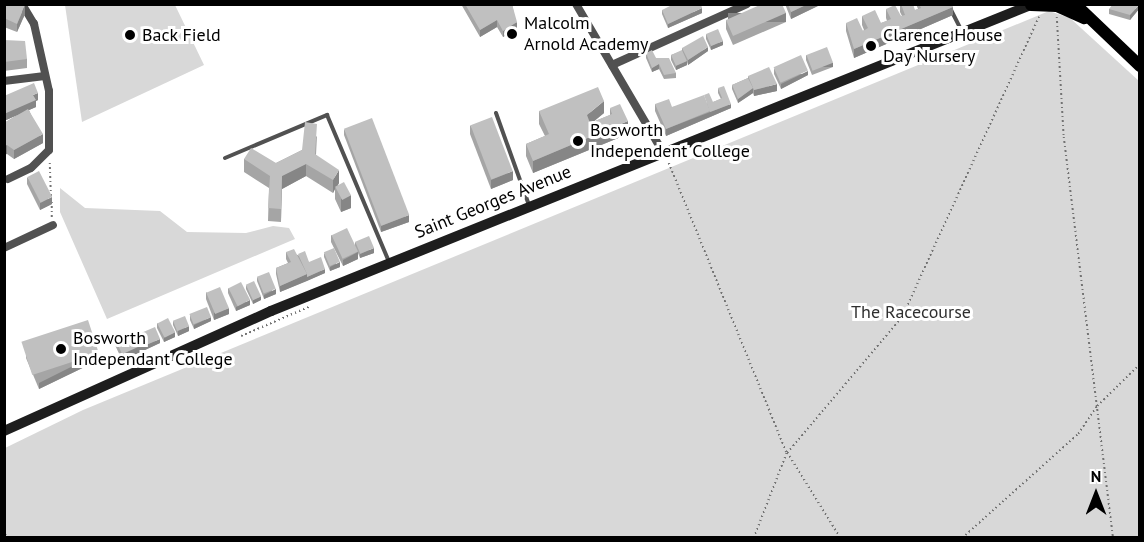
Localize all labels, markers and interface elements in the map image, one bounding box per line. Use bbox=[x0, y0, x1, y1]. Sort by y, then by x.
place label: Malcolm Arnold Academy bbox=[524, 13, 649, 56]
place label: Back Field bbox=[142, 24, 221, 46]
place label: Clarence House Day Nursery bbox=[883, 25, 1002, 68]
marker: Malcolm Arnold Academy bbox=[505, 27, 519, 41]
marker: Back Field bbox=[123, 28, 137, 42]
marker: Clarence House Day Nursery bbox=[864, 39, 878, 53]
place label: Bosworth Independent College bbox=[590, 120, 750, 162]
marker: Bosworth Independent College bbox=[571, 134, 585, 148]
street label: Saint Georges Avenue bbox=[411, 161, 575, 243]
park label: The Racecourse bbox=[851, 301, 971, 323]
place label: Bosworth Independant College bbox=[73, 328, 233, 370]
marker: Bosworth Independant College bbox=[54, 342, 68, 356]
north arrow bbox=[1066, 464, 1126, 524]
text: N bbox=[1091, 466, 1101, 486]

